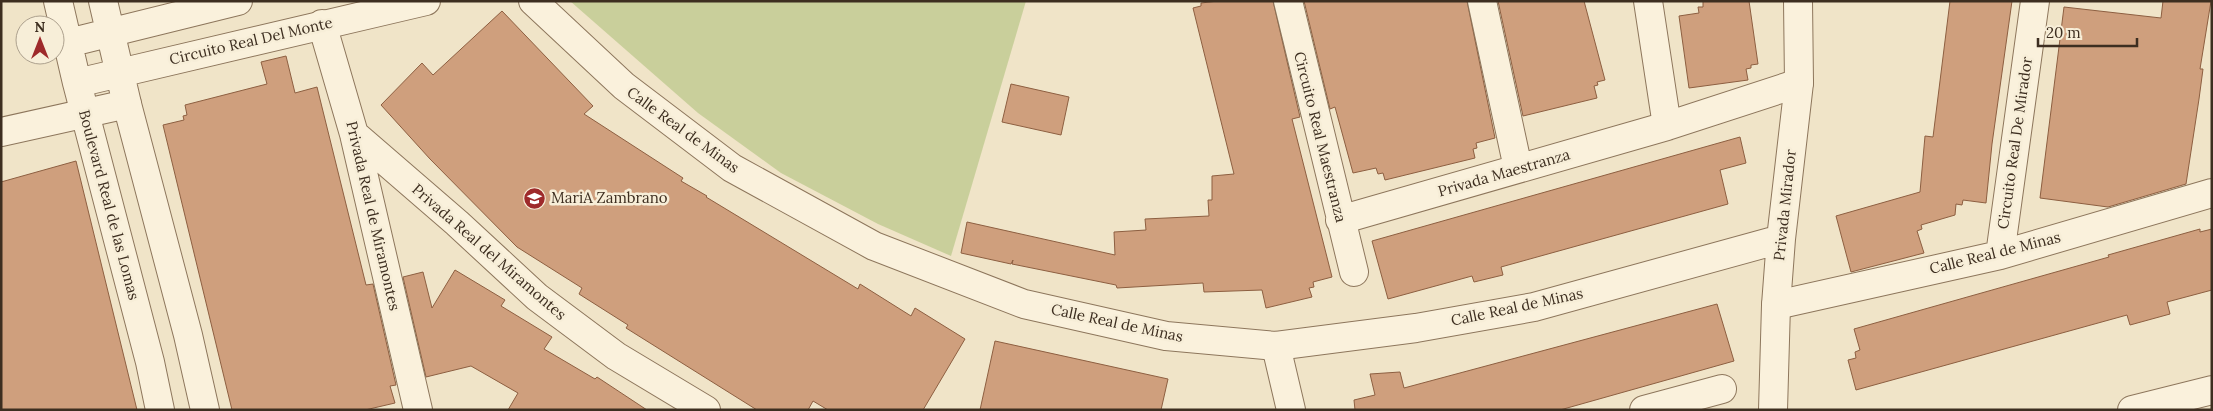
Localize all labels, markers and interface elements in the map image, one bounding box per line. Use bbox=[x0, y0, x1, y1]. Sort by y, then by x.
street label: Circuito Real Del Monte bbox=[167, 12, 334, 69]
north arrow bbox=[15, 15, 65, 65]
scale bar bbox=[2038, 15, 2137, 47]
text: N bbox=[35, 18, 46, 36]
text: 20 m bbox=[2046, 23, 2081, 42]
street label: Circuito Real Maestranza bbox=[1290, 50, 1351, 224]
street label: Circuito Real De Mirador bbox=[1993, 55, 2036, 230]
street label: Calle Real de Minas bbox=[623, 82, 743, 177]
street label: Boulevard Real de las Lomas bbox=[75, 108, 144, 302]
street label: Privada Real de Miramontes bbox=[342, 119, 405, 313]
street label: Privada Maestranza bbox=[1436, 144, 1572, 200]
street label: Privada Mirador bbox=[1769, 148, 1800, 262]
street label: Privada Real del Miramontes bbox=[408, 179, 570, 324]
school or university icon: MariA Zambrano bbox=[523, 186, 547, 210]
place label: MariA Zambrano bbox=[551, 188, 668, 207]
street label: Calle Real de Minas bbox=[1927, 227, 2062, 278]
street label: Calle Real de Minas bbox=[1449, 283, 1585, 330]
street label: Calle Real de Minas bbox=[1049, 299, 1185, 346]

